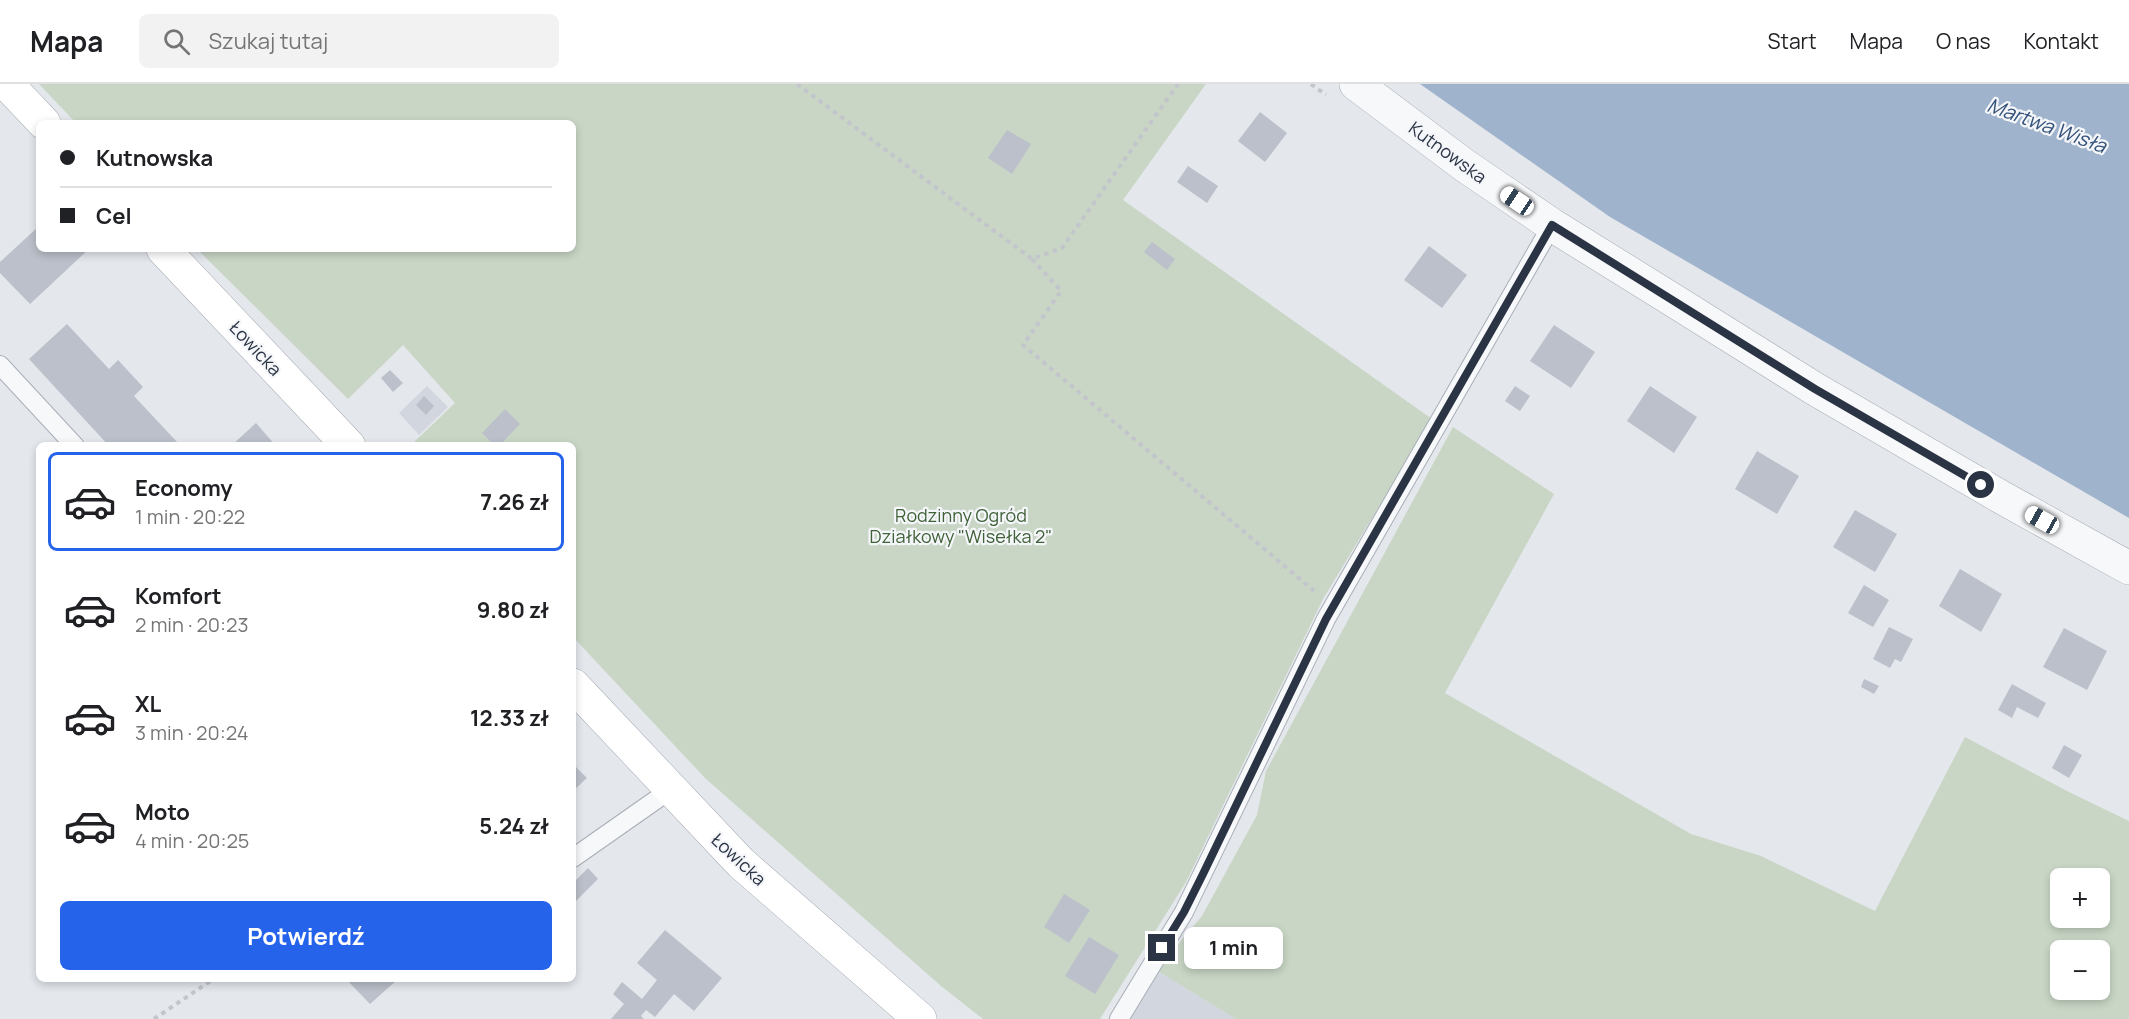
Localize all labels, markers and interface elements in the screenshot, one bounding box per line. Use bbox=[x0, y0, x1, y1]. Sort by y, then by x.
search box bbox=[139, 14, 559, 68]
text: Mapa bbox=[30, 22, 103, 60]
icon: search bbox=[160, 25, 193, 58]
text: Szukaj tutaj bbox=[208, 26, 328, 56]
text: Start bbox=[1768, 27, 1817, 55]
text: Mapa bbox=[1850, 27, 1903, 55]
text: O nas bbox=[1936, 27, 1991, 55]
text: Kontakt bbox=[2024, 27, 2099, 55]
water label: Martwa Wisła bbox=[1984, 91, 2111, 159]
street label: Kutnowska bbox=[1404, 116, 1492, 188]
text: Kutnowska bbox=[96, 143, 213, 173]
car bbox=[1497, 183, 1537, 219]
text: Cel bbox=[96, 201, 132, 231]
street label: Łowicka bbox=[225, 315, 287, 381]
route start bbox=[1967, 471, 1994, 498]
text: Economy bbox=[135, 473, 233, 503]
icon: car bbox=[63, 475, 117, 529]
text: 7.26 zł bbox=[480, 487, 549, 517]
text: 1 min · 20:22 bbox=[135, 503, 245, 530]
park label: Rodzinny Ogród Działkowy "Wisełka 2" bbox=[870, 503, 1052, 548]
car bbox=[2022, 503, 2062, 537]
text: Komfort bbox=[135, 581, 222, 611]
icon: car bbox=[63, 583, 117, 637]
text: 9.80 zł bbox=[477, 595, 549, 625]
text: 2 min · 20:23 bbox=[135, 611, 248, 638]
text: XL bbox=[135, 689, 161, 719]
icon: car bbox=[63, 691, 117, 745]
text: 12.33 zł bbox=[470, 703, 549, 733]
text: 3 min · 20:24 bbox=[135, 719, 248, 746]
text: Moto bbox=[135, 797, 190, 827]
icon: car bbox=[63, 799, 117, 853]
text: 5.24 zł bbox=[479, 811, 549, 841]
text: 4 min · 20:25 bbox=[135, 827, 249, 854]
street label: Łowicka bbox=[706, 828, 772, 890]
map controls bbox=[2050, 868, 2110, 1000]
button: + bbox=[2050, 868, 2110, 928]
button: Potwierdź bbox=[60, 901, 552, 970]
callout: 1 min bbox=[1183, 927, 1282, 969]
route end bbox=[1148, 934, 1175, 961]
text: 1 min bbox=[1209, 934, 1258, 961]
button: − bbox=[2050, 940, 2110, 1000]

